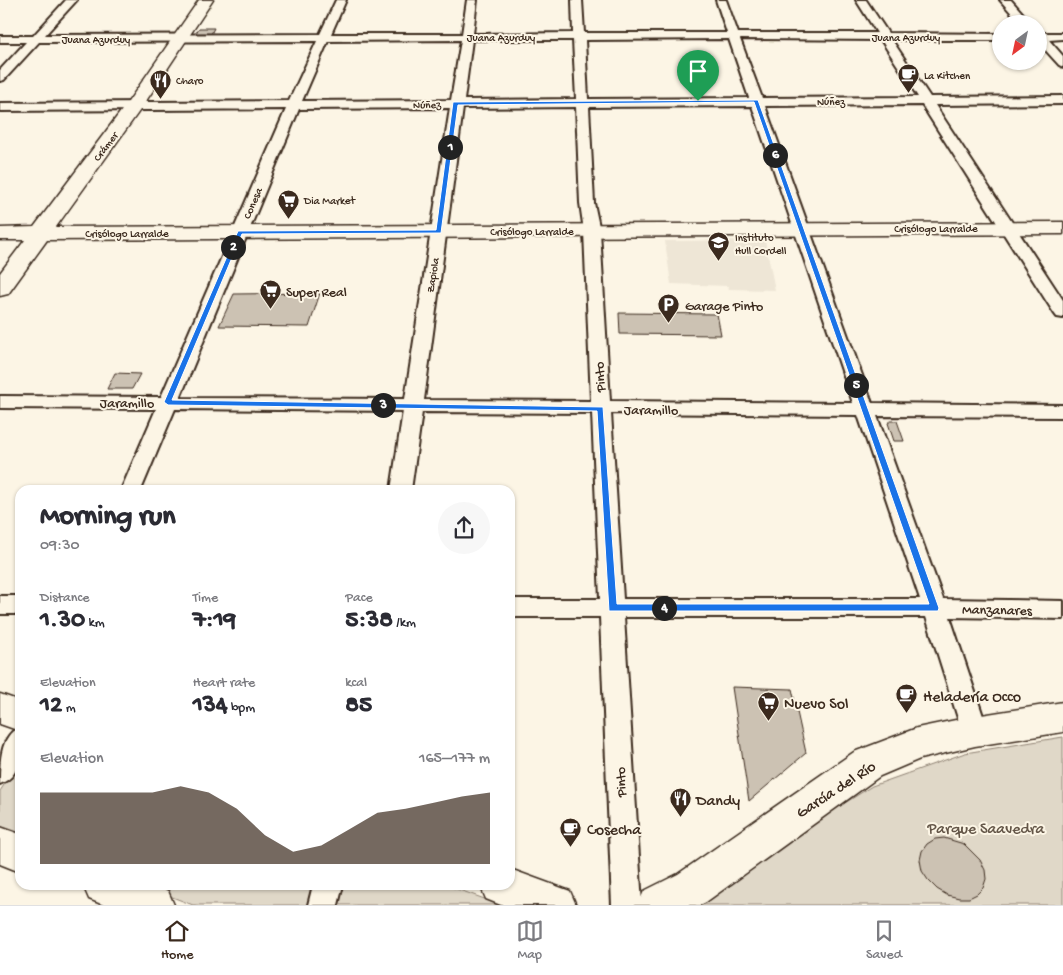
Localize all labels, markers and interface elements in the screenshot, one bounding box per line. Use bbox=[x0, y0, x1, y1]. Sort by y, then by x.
north arrow bbox=[992, 15, 1048, 70]
map controls bbox=[992, 15, 1047, 70]
street label: Juana Azurduy bbox=[467, 33, 536, 45]
street label: Juana Azurduy bbox=[872, 33, 941, 45]
street label: Juana Azurduy bbox=[62, 35, 131, 47]
pin bbox=[677, 50, 719, 101]
icon: arrive bbox=[684, 57, 712, 85]
cafe icon: La Kitchen bbox=[896, 63, 920, 94]
restaurant icon: Charo bbox=[148, 68, 172, 99]
place label: La Kitchen bbox=[924, 71, 971, 83]
place label: Charo bbox=[176, 76, 204, 88]
street label: Núñez bbox=[817, 97, 846, 109]
street label: Núñez bbox=[413, 100, 442, 112]
street label: Crámer bbox=[92, 129, 122, 164]
pin: 1 bbox=[438, 134, 462, 160]
text: 1 bbox=[448, 139, 453, 156]
pin: 6 bbox=[762, 142, 788, 168]
text: 6 bbox=[772, 147, 779, 164]
street label: Conesa bbox=[242, 186, 266, 221]
supermarket icon: Dia Market bbox=[276, 188, 300, 219]
place label: Dia Market bbox=[303, 196, 356, 208]
street label: Crisólogo Larralde bbox=[894, 224, 978, 236]
street label: Crisólogo Larralde bbox=[490, 227, 574, 239]
street label: Crisólogo Larralde bbox=[85, 229, 169, 241]
school or university icon: Instituto Hull Cordell bbox=[707, 231, 731, 262]
place label: Instituto Hull Cordell bbox=[735, 233, 787, 258]
pin: 2 bbox=[220, 234, 246, 260]
text: 2 bbox=[230, 239, 237, 256]
street label: Zapiola bbox=[425, 256, 443, 294]
supermarket icon: Super Real bbox=[258, 279, 282, 310]
place label: Super Real bbox=[286, 285, 347, 302]
parking icon: Garage Pinto bbox=[657, 293, 681, 324]
place label: Garage Pinto bbox=[685, 299, 763, 316]
street label: Pinto bbox=[592, 361, 611, 393]
pin: 5 bbox=[844, 372, 868, 398]
text: 5 bbox=[853, 377, 860, 394]
pin: 3 bbox=[370, 392, 396, 418]
street label: Jaramillo bbox=[100, 396, 154, 413]
text: 3 bbox=[380, 397, 387, 414]
street label: Jaramillo bbox=[624, 403, 678, 420]
text: Morning run bbox=[40, 501, 175, 534]
button: share bbox=[438, 502, 490, 554]
text: 09:30 bbox=[40, 537, 80, 556]
text: Distance bbox=[40, 590, 89, 607]
text: Time bbox=[193, 590, 218, 607]
text: Pace bbox=[345, 590, 373, 607]
pin: 4 bbox=[652, 596, 676, 620]
text: 4 bbox=[661, 600, 668, 617]
street label: Manzanares bbox=[962, 602, 1033, 621]
text: 1.30 bbox=[40, 607, 85, 636]
text: 7:19 bbox=[193, 607, 236, 636]
text: 5:38 bbox=[345, 607, 393, 636]
text: km bbox=[85, 615, 105, 632]
text: /km bbox=[393, 615, 416, 632]
text: Elevation bbox=[40, 675, 96, 692]
text: Heart rate bbox=[193, 675, 255, 692]
text: kcal bbox=[345, 675, 367, 692]
cafe icon: Heladería Occo bbox=[895, 683, 919, 714]
place label: Heladería Occo bbox=[923, 689, 1021, 708]
supermarket icon: Nuevo Sol bbox=[756, 690, 780, 721]
text: 12 bbox=[40, 692, 62, 721]
text: 134 bbox=[193, 692, 228, 721]
text: 85 bbox=[345, 692, 372, 721]
place label: Nuevo Sol bbox=[784, 696, 849, 715]
text: m bbox=[62, 700, 76, 717]
text: bpm bbox=[228, 700, 255, 717]
text: Elevation bbox=[40, 750, 104, 769]
text: 165–177 m bbox=[419, 750, 490, 769]
street label: García del Río bbox=[793, 758, 880, 824]
street label: Pinto bbox=[613, 766, 632, 798]
restaurant icon: Dandy bbox=[668, 787, 692, 818]
place label: Dandy bbox=[695, 793, 740, 812]
cafe icon: Cosecha bbox=[559, 816, 583, 847]
park label: Parque Saavedra bbox=[927, 821, 1046, 840]
place label: Cosecha bbox=[587, 822, 642, 841]
tab: Home bbox=[161, 917, 194, 964]
tab: Map bbox=[516, 917, 544, 964]
tab: Saved bbox=[866, 917, 902, 964]

